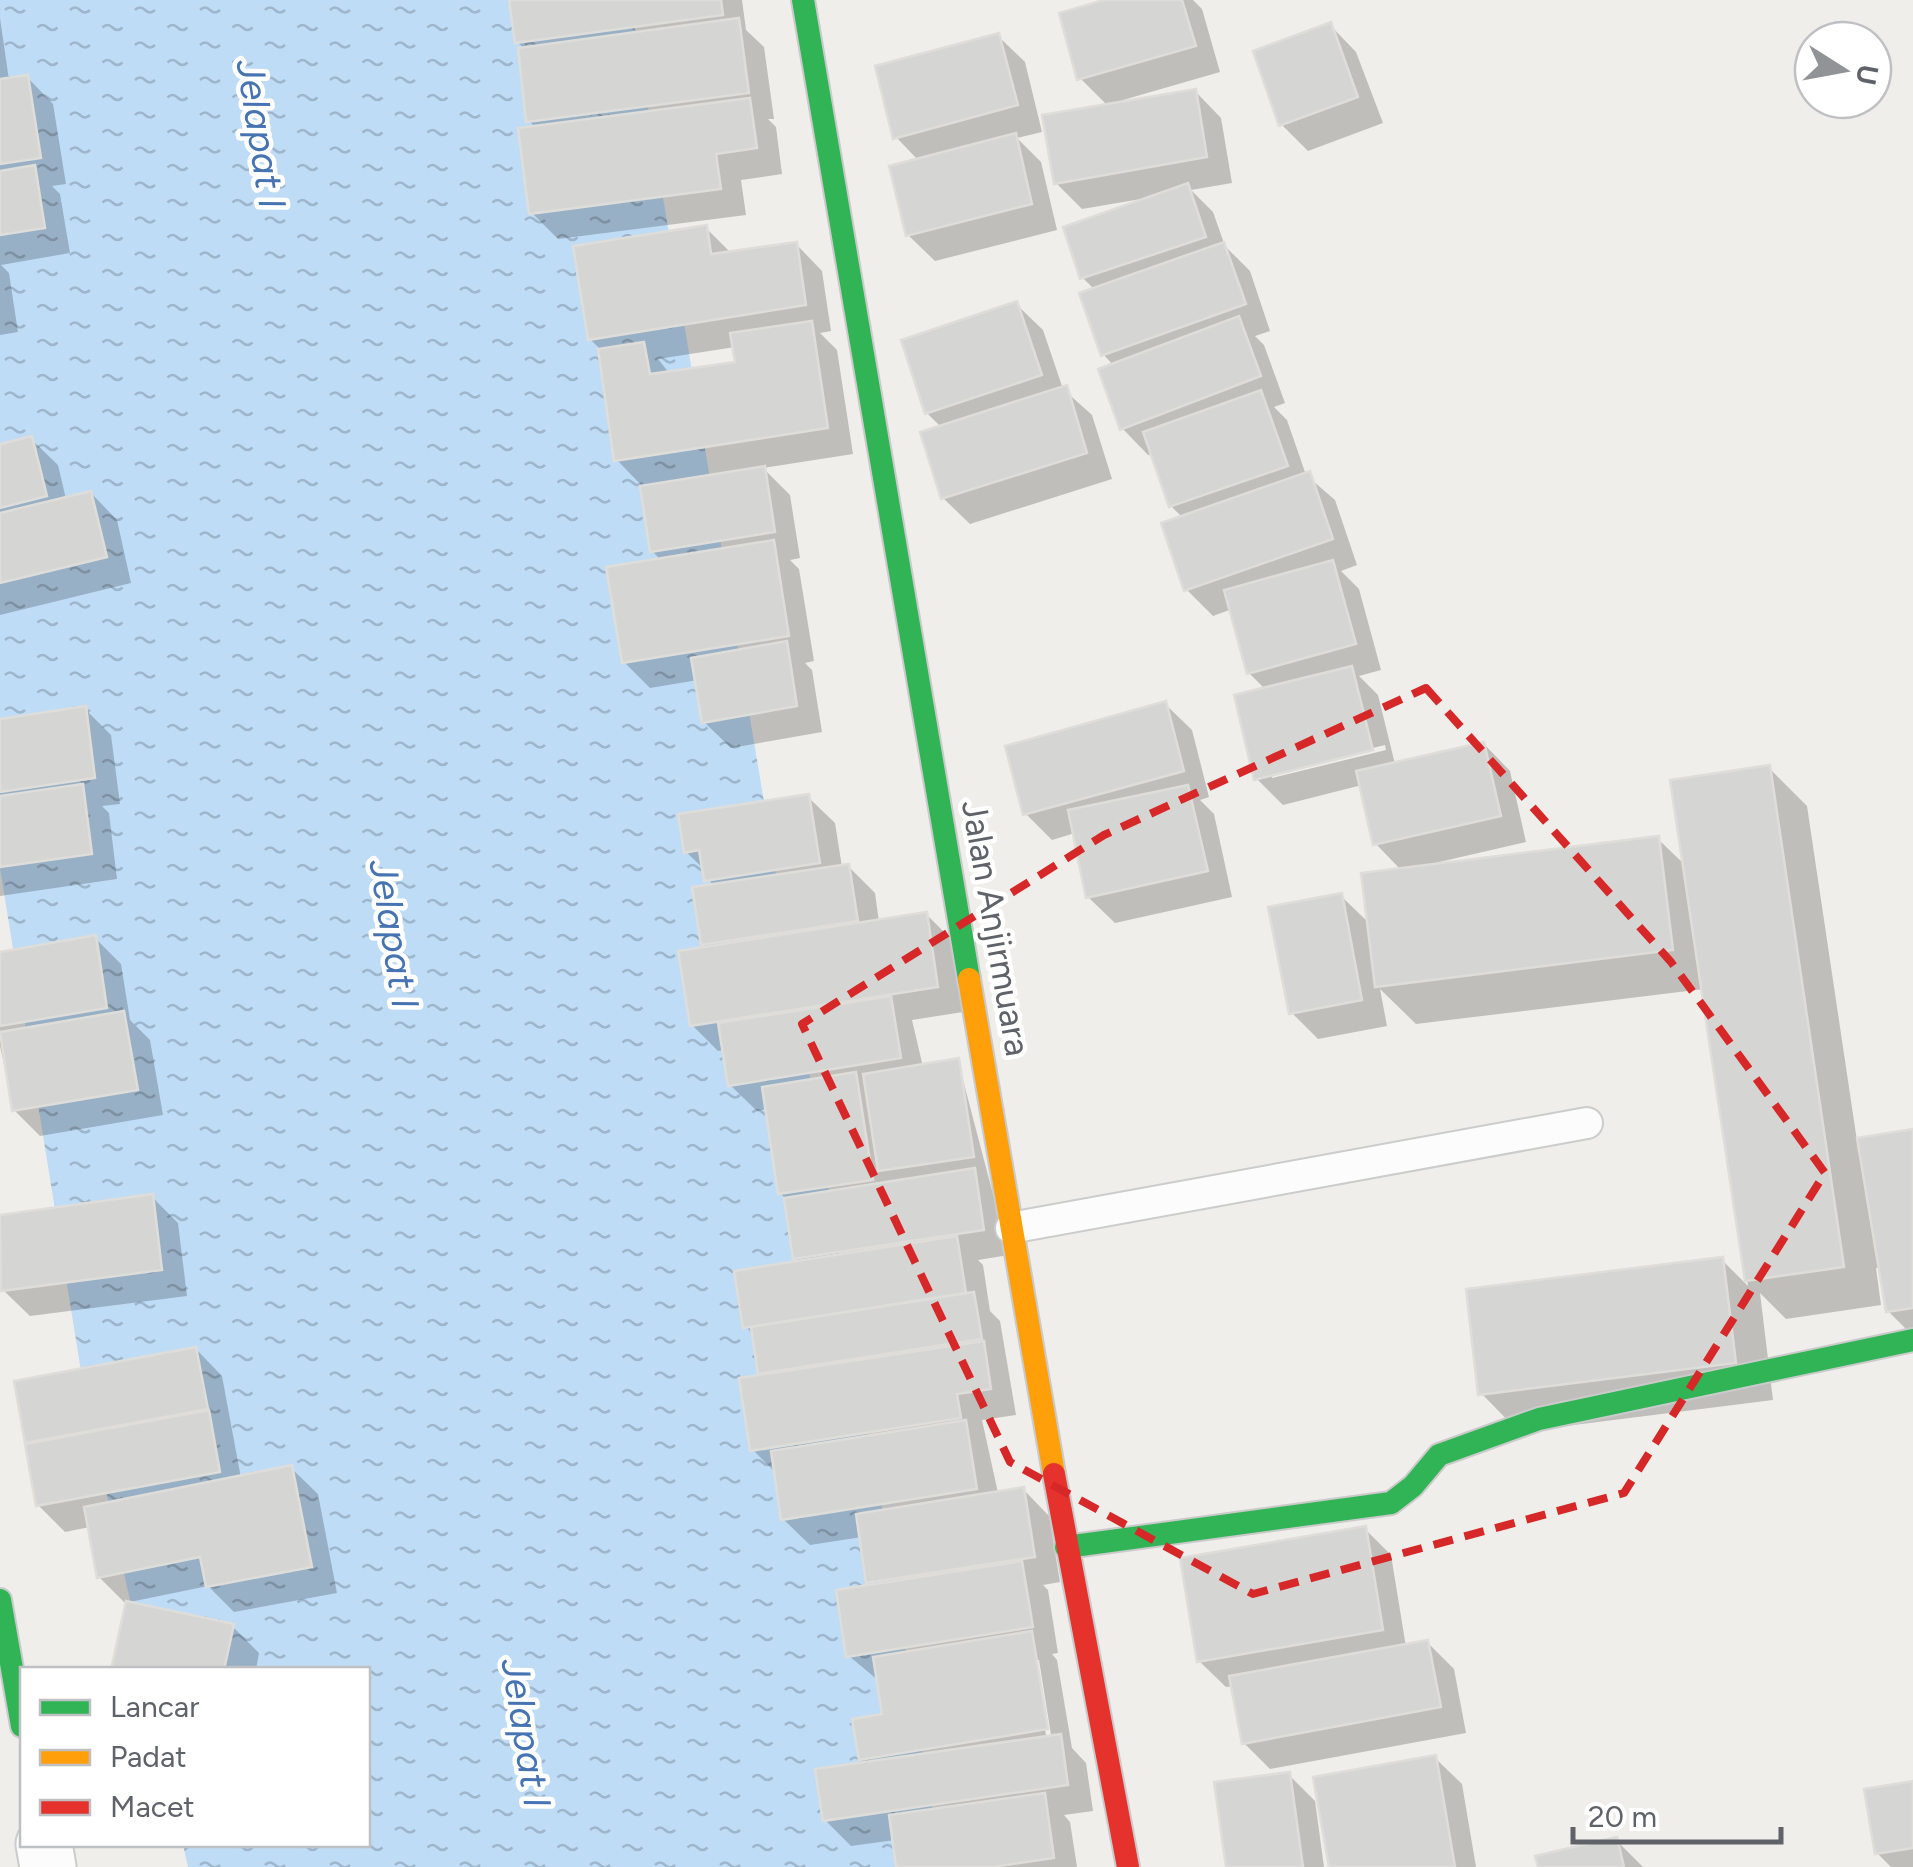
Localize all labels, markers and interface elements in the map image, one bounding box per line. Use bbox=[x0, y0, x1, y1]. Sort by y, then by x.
north arrow bbox=[1793, 20, 1893, 120]
water label: Jelapat I bbox=[226, 55, 295, 212]
text: U bbox=[1849, 62, 1886, 88]
street label: Jalan Anjirmuara bbox=[953, 797, 1039, 1059]
water label: Jelapat I bbox=[359, 855, 428, 1012]
water label: Jelapat I bbox=[491, 1654, 560, 1811]
legend bbox=[20, 1667, 370, 1847]
text: Lancar bbox=[110, 1688, 199, 1725]
text: Padat bbox=[110, 1738, 187, 1775]
scale bar bbox=[1573, 1782, 1780, 1844]
text: Macet bbox=[110, 1788, 195, 1825]
text: 20 m bbox=[1588, 1798, 1657, 1835]

